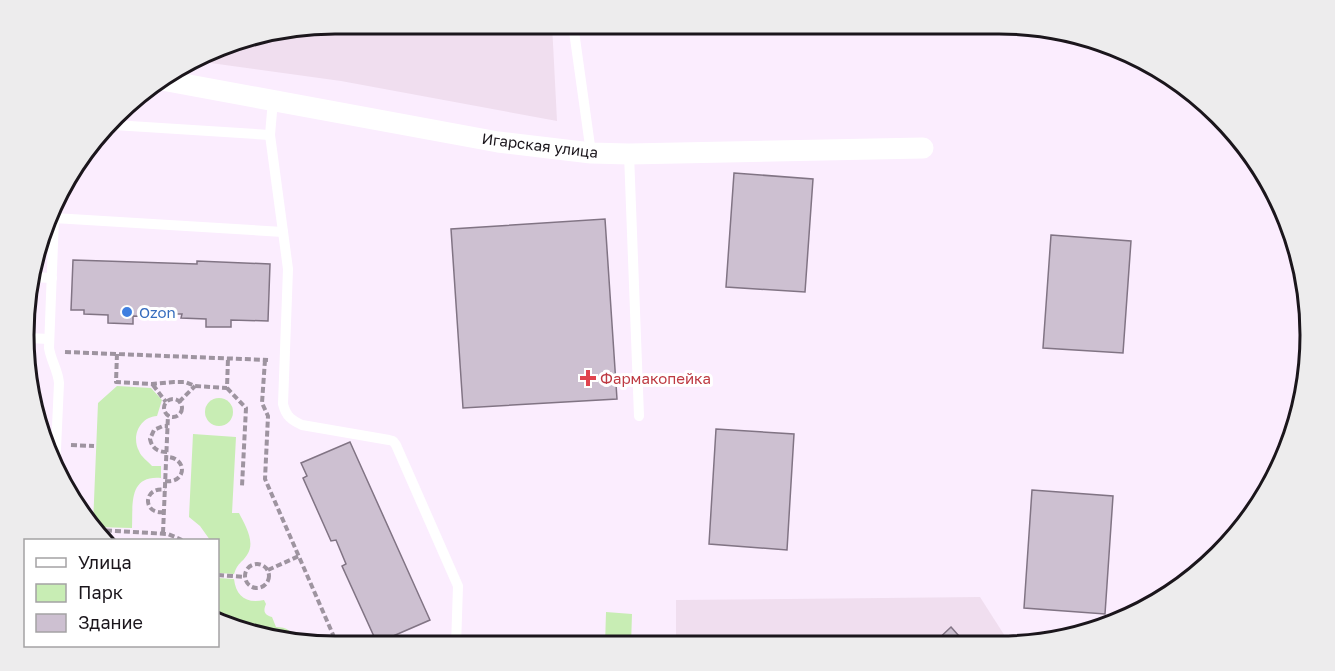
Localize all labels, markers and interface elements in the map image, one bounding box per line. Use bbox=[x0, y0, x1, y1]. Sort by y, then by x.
street label: Игарская улица bbox=[481, 129, 599, 161]
place label: Ozon bbox=[139, 303, 176, 321]
marker: Ozon bbox=[120, 305, 134, 319]
place label: Фармакопейка bbox=[600, 369, 711, 387]
marker: Фармакопейка bbox=[581, 371, 595, 385]
legend bbox=[24, 539, 219, 647]
text: Улица bbox=[78, 551, 132, 573]
text: Парк bbox=[78, 581, 123, 603]
text: Здание bbox=[78, 611, 143, 633]

